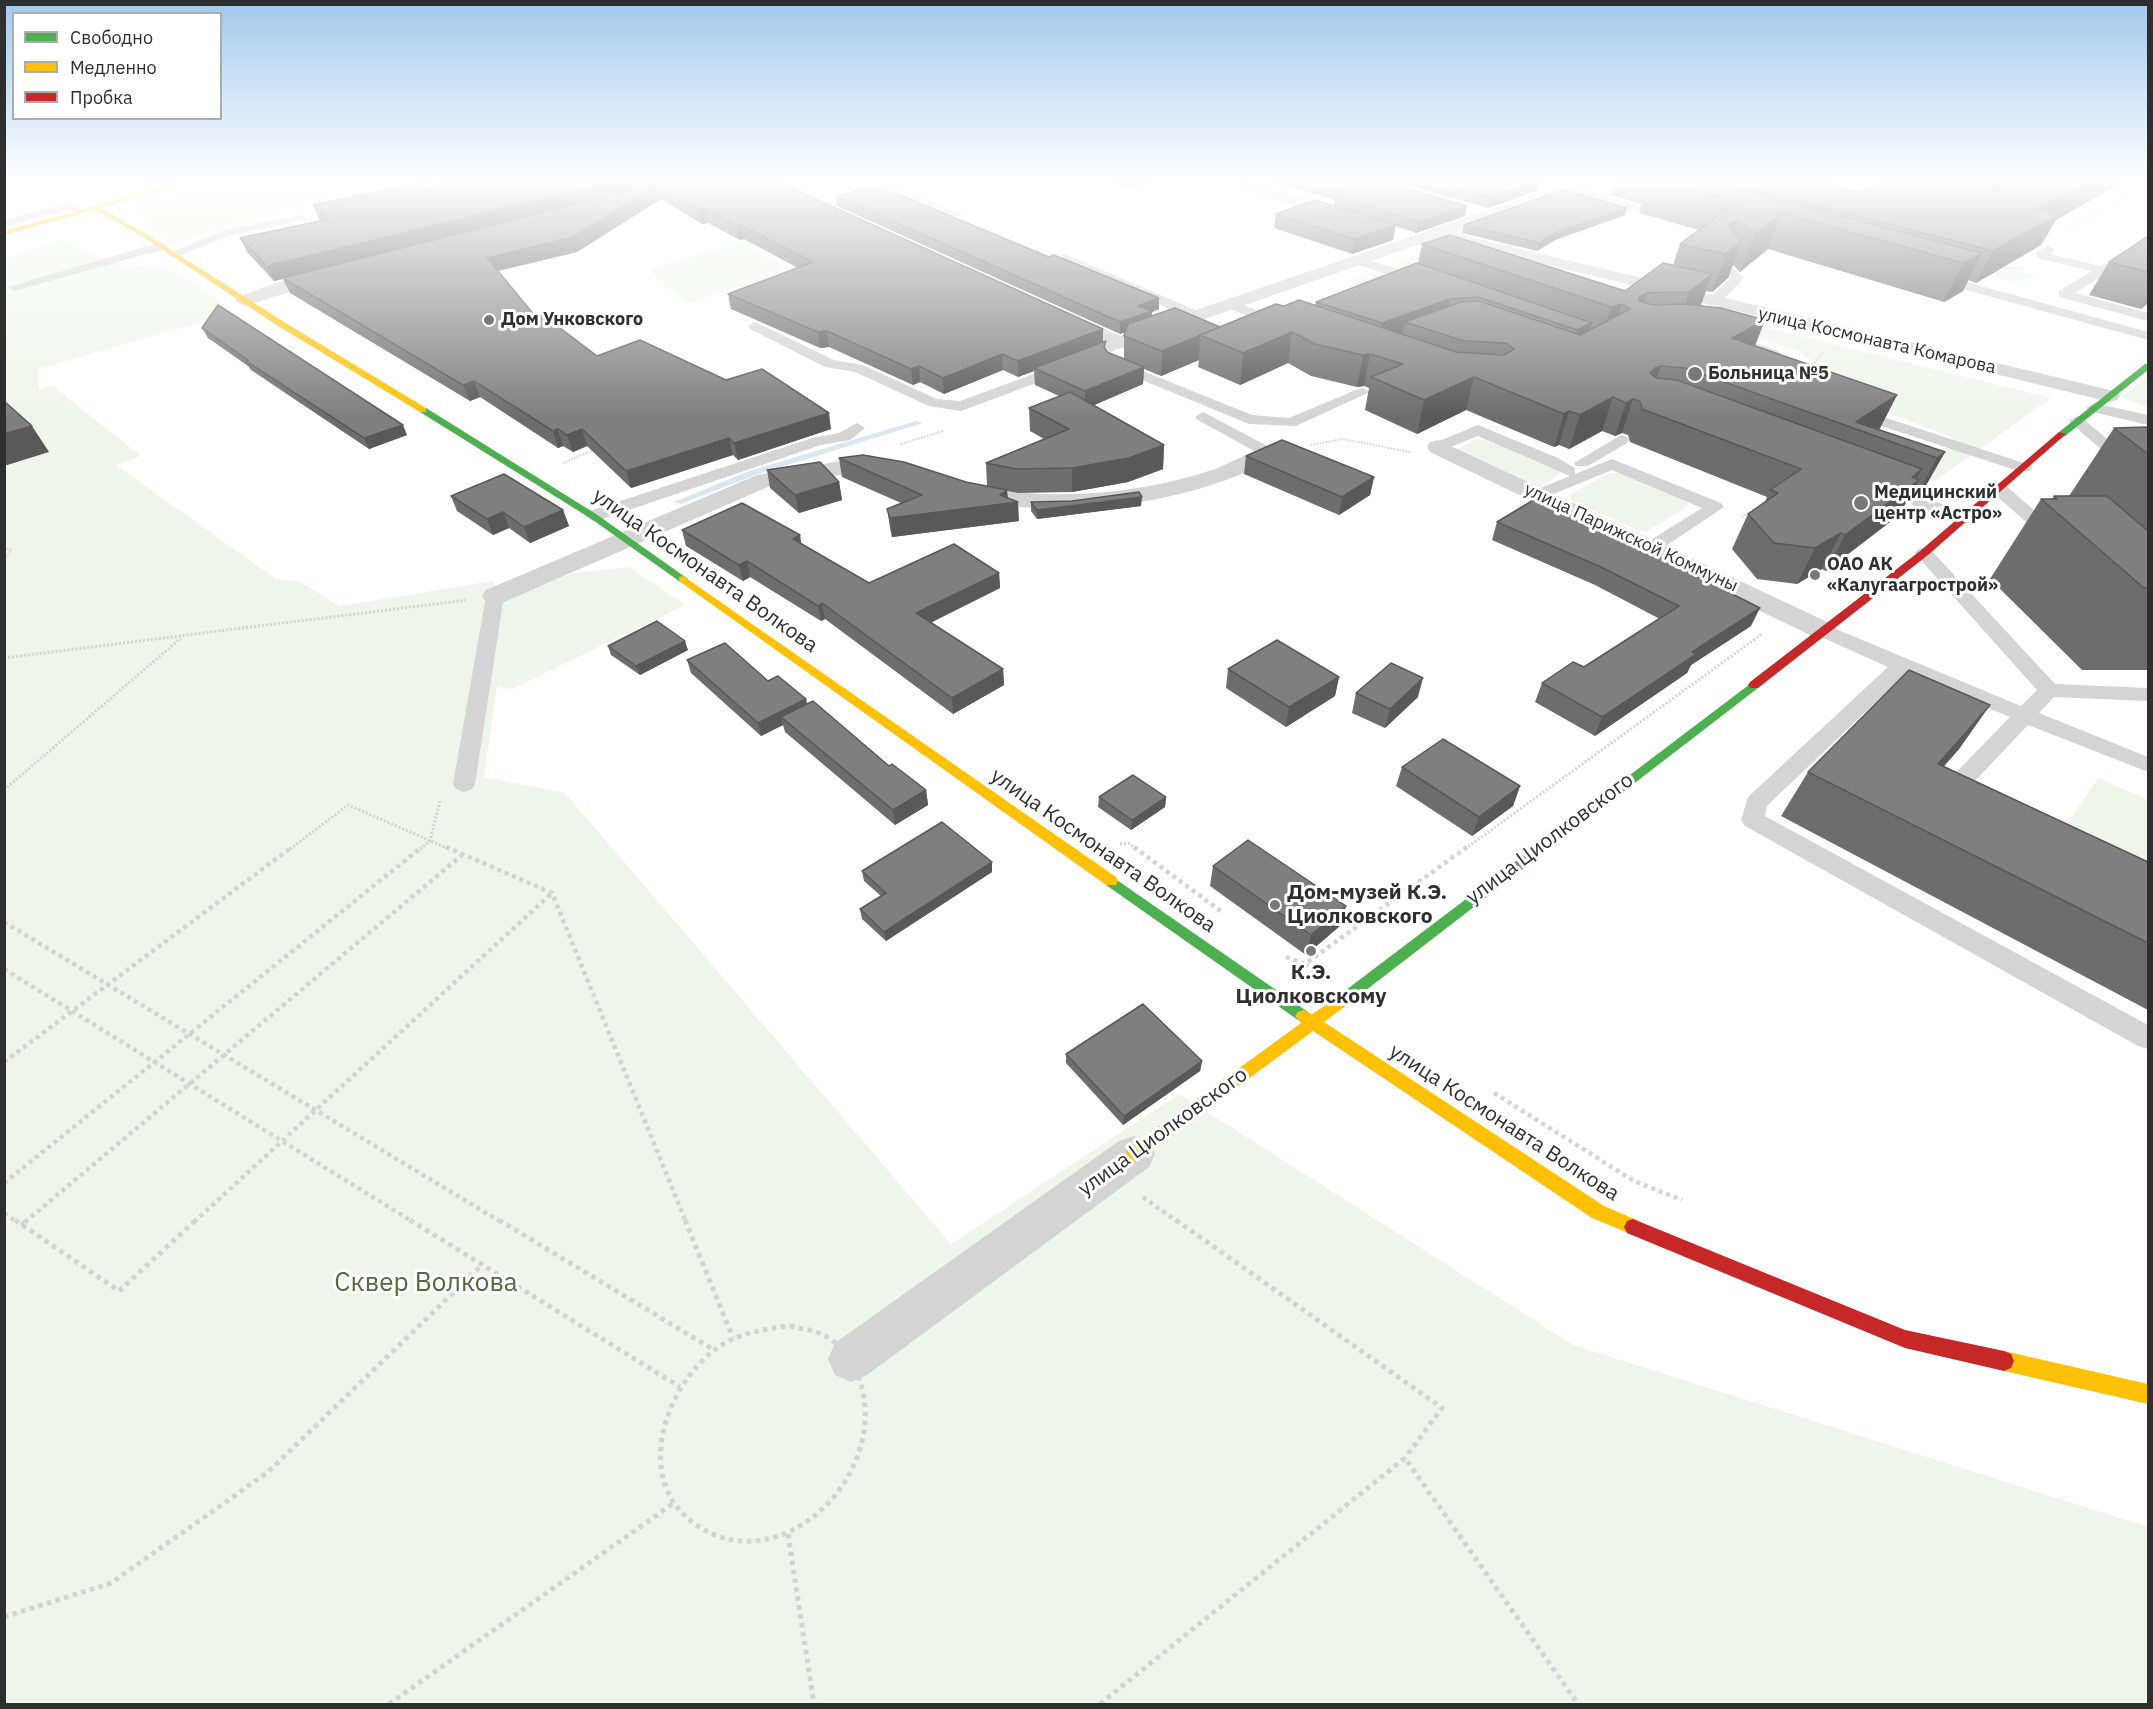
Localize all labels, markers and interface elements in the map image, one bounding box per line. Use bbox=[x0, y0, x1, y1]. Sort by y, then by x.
legend bbox=[12, 12, 222, 120]
text: Свободно bbox=[70, 26, 153, 49]
text: Медленно bbox=[70, 56, 157, 79]
text: Пробка bbox=[70, 86, 133, 109]
street label: улица Космонавта Комарова bbox=[1756, 303, 1998, 379]
place label: Дом Унковского bbox=[501, 309, 643, 331]
marker: Дом Унковского bbox=[482, 313, 496, 327]
place label: Больница №5 bbox=[1708, 363, 1829, 385]
marker: Больница №5 bbox=[1686, 365, 1704, 383]
street label: улица Парижской Коммуны bbox=[1521, 479, 1741, 597]
place label: Медицинский центр «Астро» bbox=[1874, 482, 2002, 524]
street label: улица Космонавта Волкова bbox=[588, 484, 822, 658]
marker: Медицинский центр «Астро» bbox=[1852, 494, 1870, 512]
place label: ОАО АК «Калугаагрострой» bbox=[1827, 554, 1998, 596]
marker: ОАО АК «Калугаагрострой» bbox=[1808, 568, 1822, 582]
street label: улица Космонавта Волкова bbox=[986, 764, 1220, 938]
street label: улица Циолковского bbox=[1461, 768, 1639, 910]
place label: Дом-музей К.Э. Циолковского bbox=[1287, 880, 1447, 930]
marker: Дом-музей К.Э. Циолковского bbox=[1268, 898, 1282, 912]
marker: К.Э. Циолковскому bbox=[1304, 944, 1318, 958]
place label: К.Э. Циолковскому bbox=[1236, 960, 1386, 1010]
street label: улица Космонавта Волкова bbox=[1384, 1039, 1624, 1207]
street label: улица Циолковского bbox=[1073, 1062, 1253, 1202]
park label: Сквер Волкова bbox=[334, 1267, 518, 1299]

